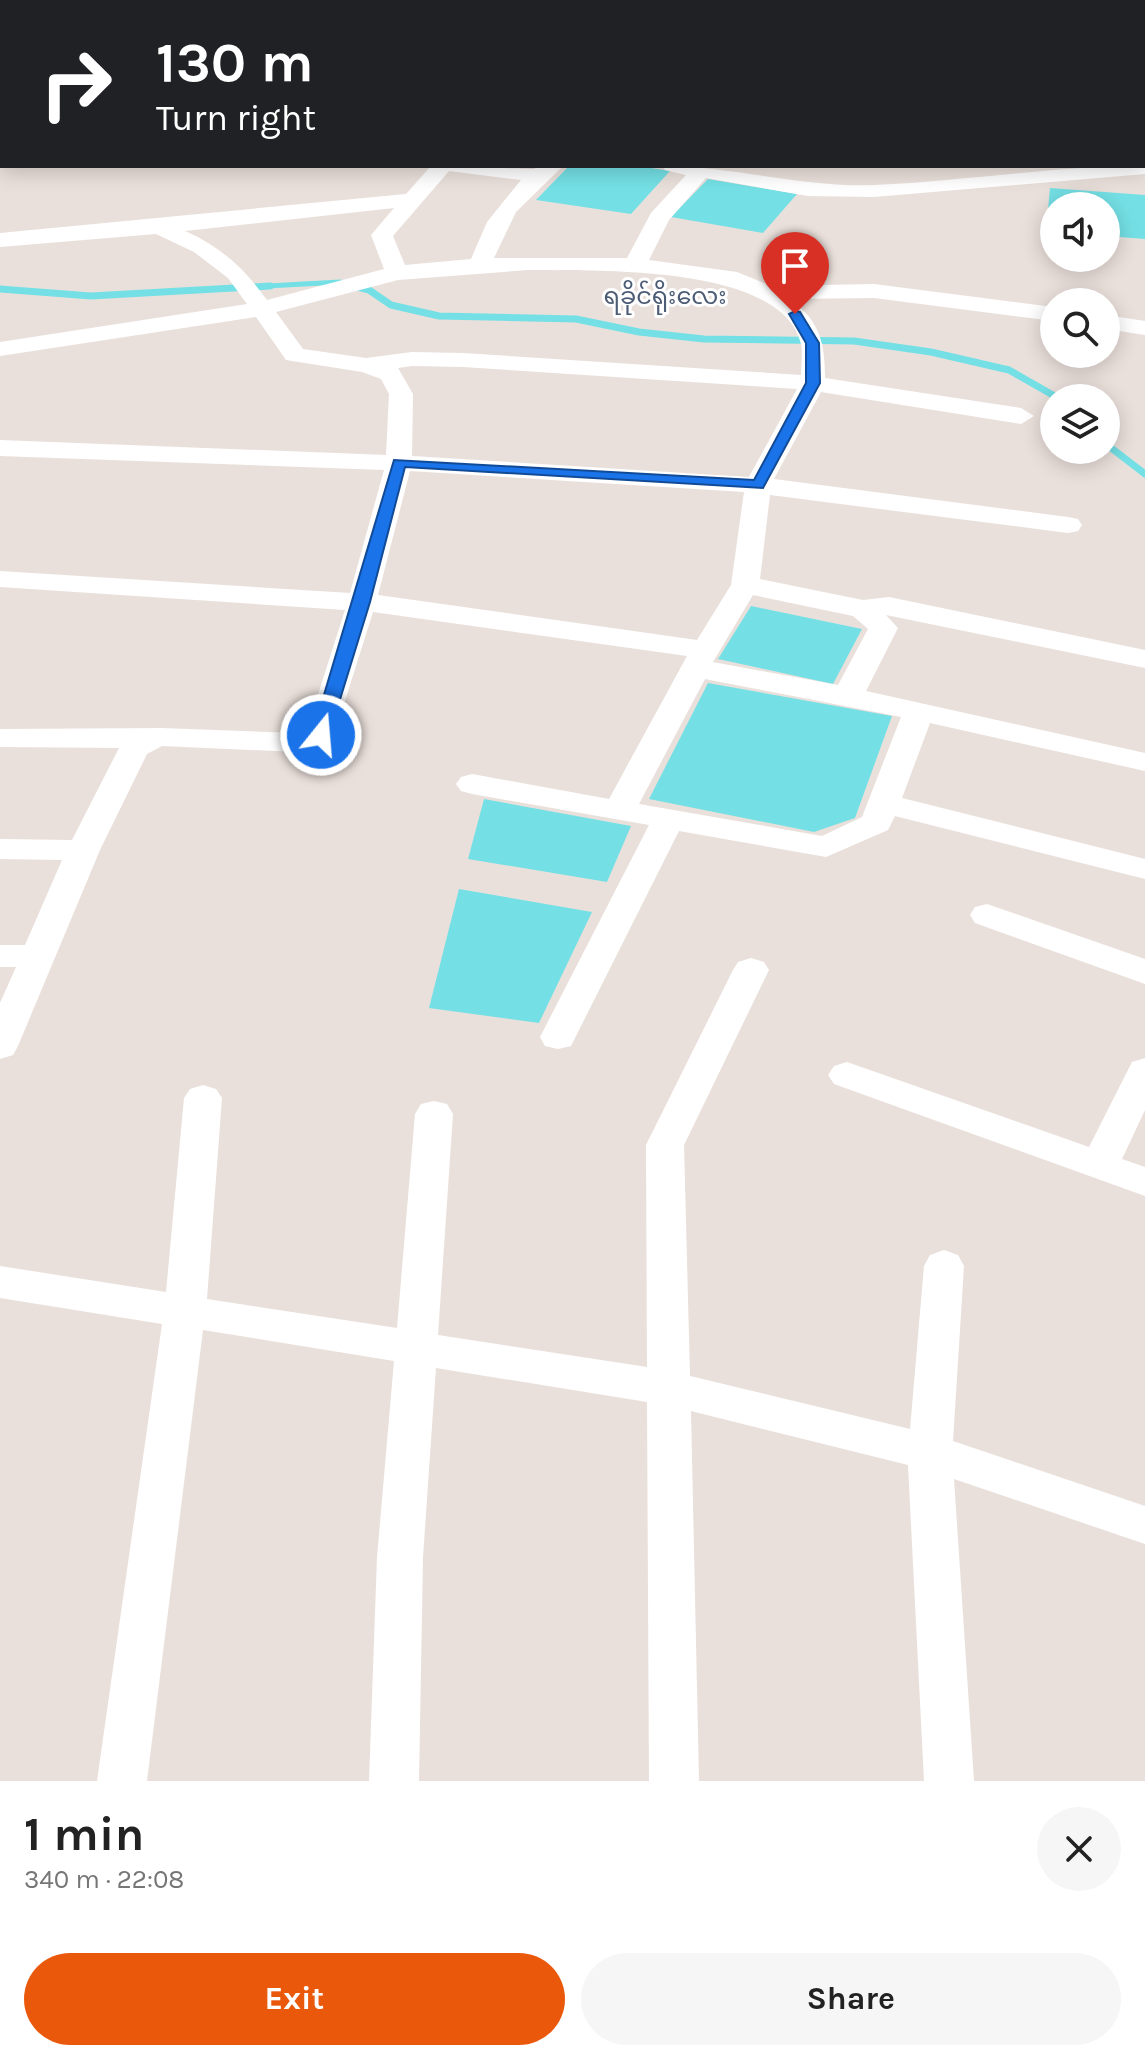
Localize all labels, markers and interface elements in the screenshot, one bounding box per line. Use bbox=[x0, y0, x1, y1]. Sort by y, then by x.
text: 130 m bbox=[156, 30, 314, 95]
icon: right bbox=[24, 32, 128, 136]
text: Turn right bbox=[156, 97, 316, 139]
map controls bbox=[1040, 192, 1120, 464]
button: sound bbox=[1040, 192, 1120, 272]
pin bbox=[761, 232, 829, 314]
icon: arrive bbox=[773, 244, 817, 288]
district label: ရခိုင်ရိုးလေး bbox=[603, 280, 727, 315]
button: search bbox=[1040, 288, 1120, 368]
button: layers bbox=[1040, 384, 1120, 464]
position arrow bbox=[279, 693, 363, 777]
text: 1 min bbox=[24, 1806, 144, 1862]
button: close bbox=[1037, 1807, 1121, 1891]
text: 340 m · 22:08 bbox=[24, 1864, 184, 1895]
button: Exit bbox=[24, 1953, 565, 2045]
button: Share bbox=[581, 1953, 1121, 2045]

